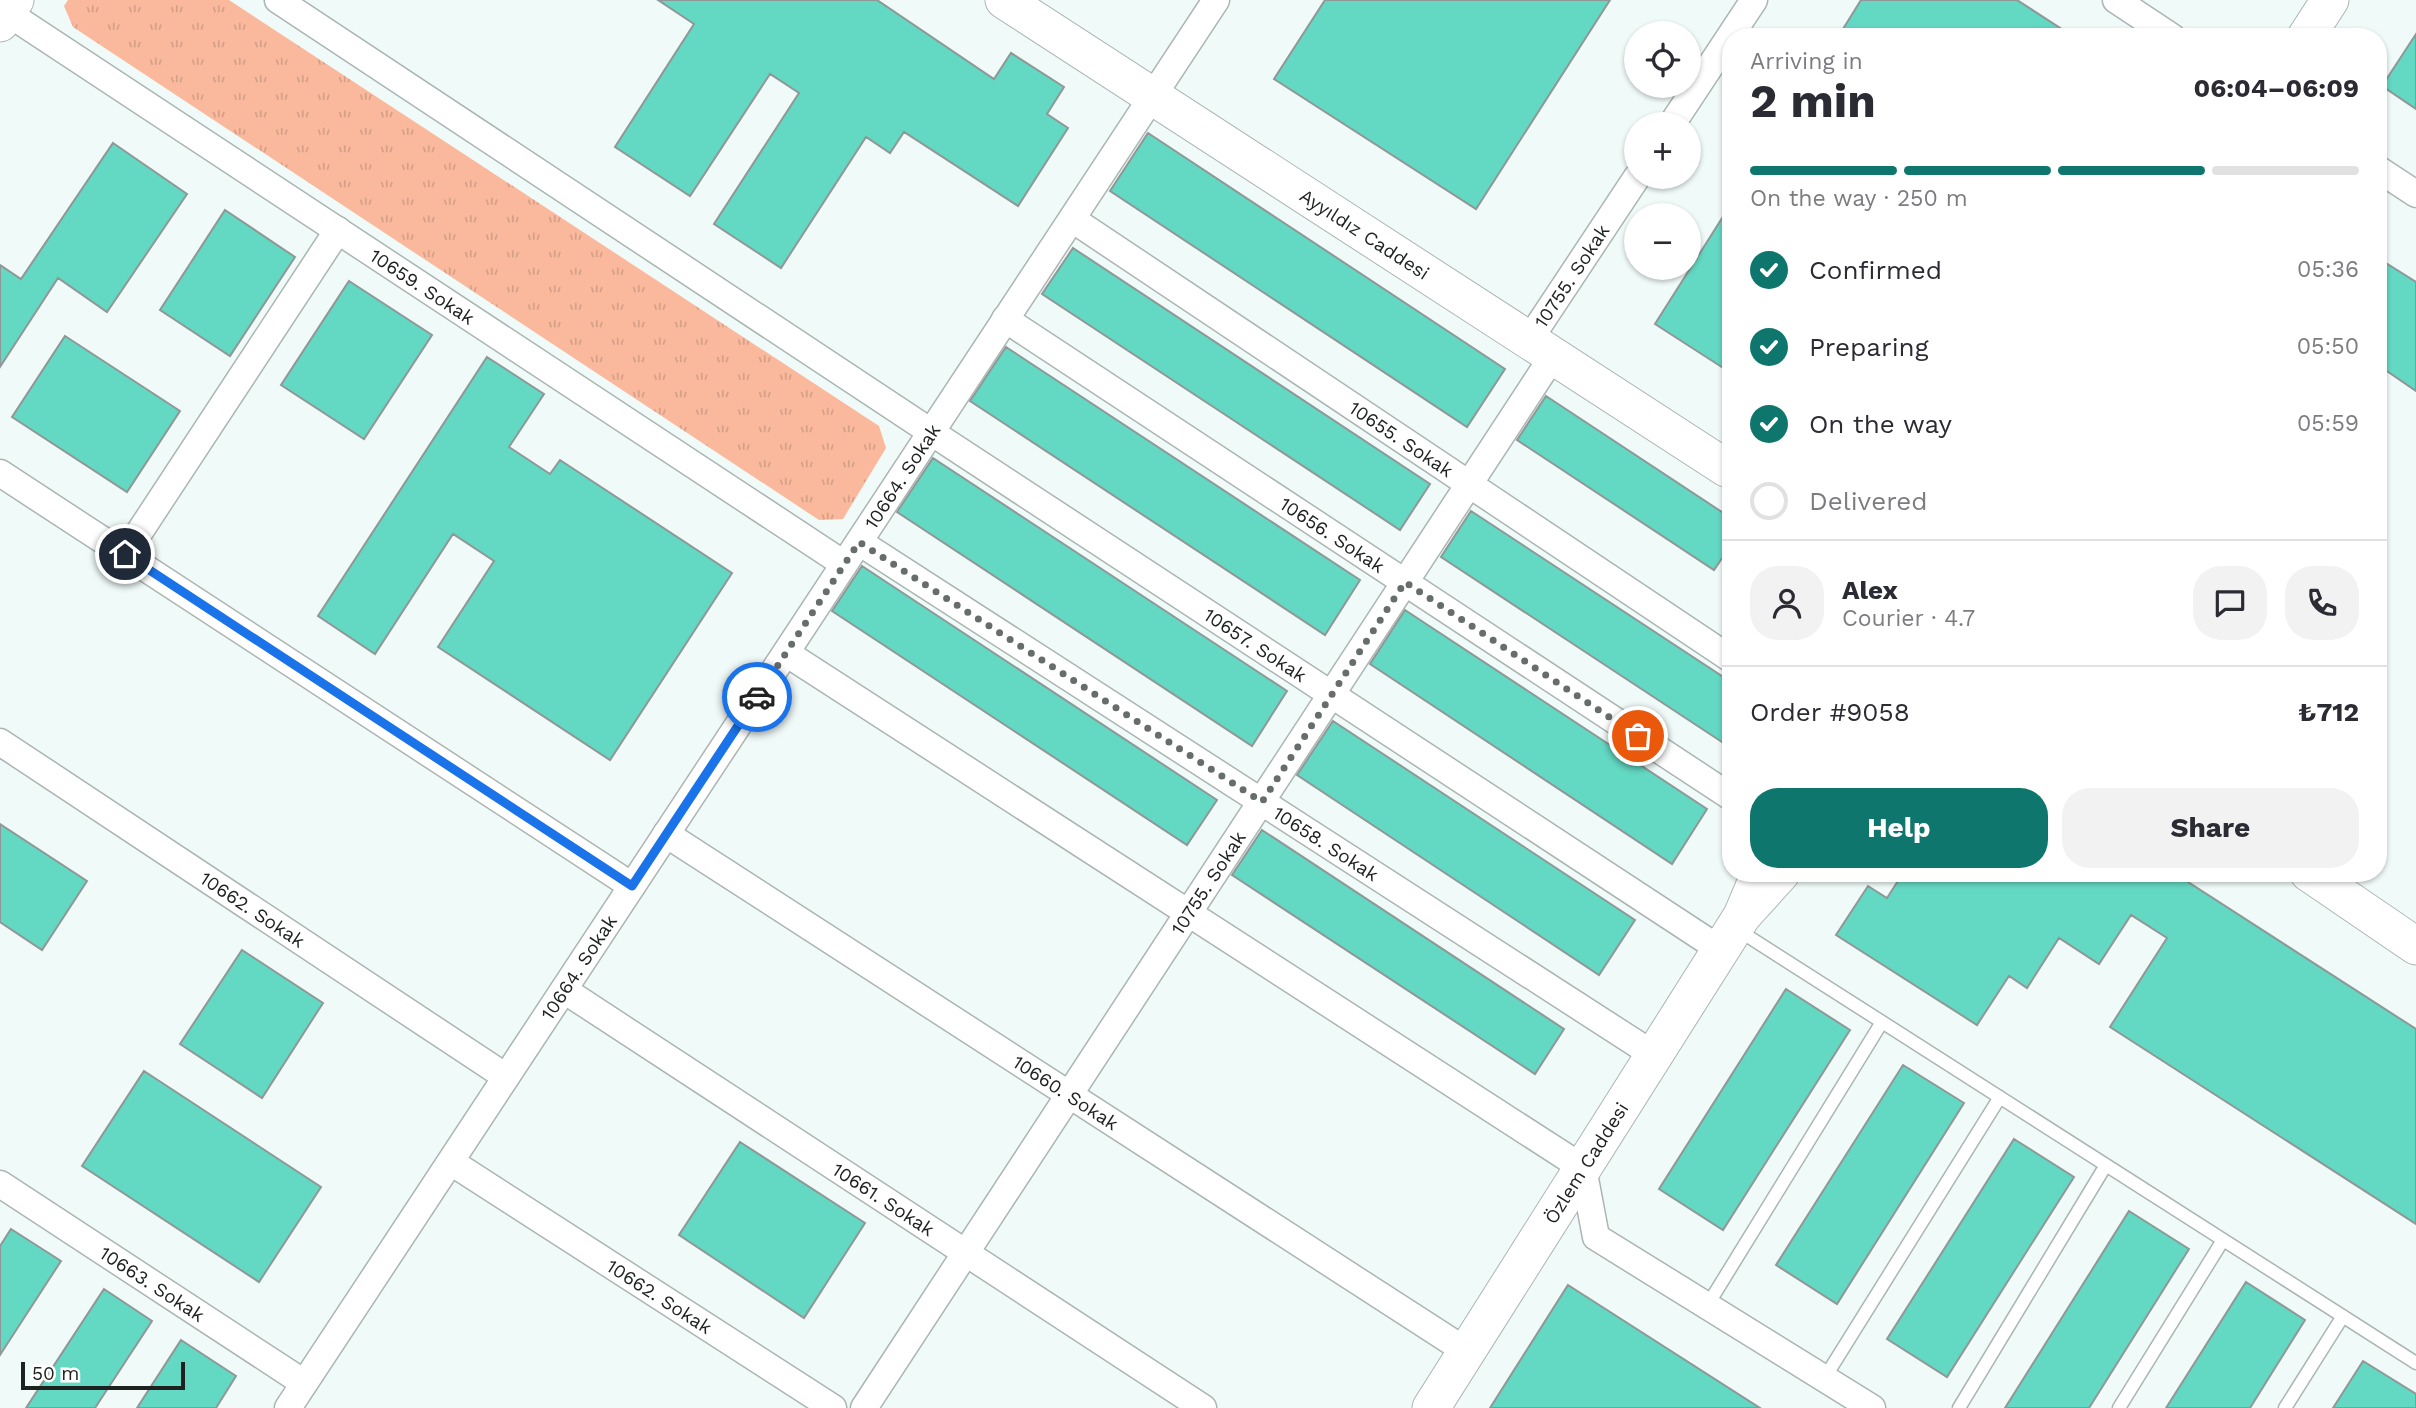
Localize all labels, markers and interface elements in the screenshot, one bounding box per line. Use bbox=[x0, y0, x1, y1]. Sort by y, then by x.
map controls bbox=[1624, 21, 1701, 280]
button: locate bbox=[1624, 21, 1701, 98]
text: Arriving in bbox=[1750, 48, 1863, 75]
text: 06:04–06:09 bbox=[2193, 73, 2359, 103]
text: 2 min bbox=[1750, 74, 1876, 128]
button: + bbox=[1624, 112, 1701, 189]
street label: Ayyıldız Caddesi bbox=[1296, 184, 1434, 284]
text: On the way · 250 m bbox=[1750, 185, 1968, 212]
button: − bbox=[1624, 203, 1701, 280]
street label: 10755. Sokak bbox=[1529, 220, 1614, 332]
street label: 10659. Sokak bbox=[366, 244, 479, 329]
icon: check bbox=[1750, 251, 1788, 289]
text: Confirmed bbox=[1809, 255, 1942, 285]
text: 05:36 bbox=[2297, 256, 2359, 283]
icon: check bbox=[1750, 328, 1788, 366]
text: Preparing bbox=[1809, 332, 1929, 362]
text: 05:50 bbox=[2297, 333, 2359, 360]
street label: 10655. Sokak bbox=[1345, 396, 1458, 482]
icon: check bbox=[1750, 405, 1788, 443]
text: On the way bbox=[1809, 409, 1952, 439]
text: 05:59 bbox=[2297, 410, 2359, 437]
street label: 10664. Sokak bbox=[859, 419, 945, 533]
text: Delivered bbox=[1809, 486, 1928, 516]
street label: 10656. Sokak bbox=[1276, 492, 1389, 577]
pin bbox=[95, 524, 155, 584]
icon: home bbox=[106, 535, 144, 573]
button: person bbox=[1750, 566, 1824, 640]
button: chat bbox=[2193, 566, 2267, 640]
button: phone bbox=[2285, 566, 2359, 640]
text: Alex bbox=[1842, 575, 1898, 605]
street label: 10657. Sokak bbox=[1200, 603, 1311, 687]
text: Courier · 4.7 bbox=[1842, 605, 1975, 632]
courier bbox=[722, 662, 792, 732]
icon: car bbox=[738, 678, 776, 716]
text: Order #9058 bbox=[1750, 697, 1910, 727]
text: ₺712 bbox=[2298, 697, 2359, 727]
pin bbox=[1608, 706, 1668, 766]
icon: bag bbox=[1619, 717, 1657, 755]
button: Help bbox=[1750, 788, 2048, 868]
button: Share bbox=[2062, 788, 2359, 868]
street label: 10658. Sokak bbox=[1269, 801, 1383, 886]
street label: 10755. Sokak bbox=[1166, 826, 1250, 939]
street label: 10662. Sokak bbox=[196, 866, 310, 952]
street label: 10664. Sokak bbox=[536, 910, 622, 1024]
street label: 10660. Sokak bbox=[1009, 1050, 1123, 1135]
street label: Özlem Caddesi bbox=[1539, 1098, 1633, 1228]
street label: 10661. Sokak bbox=[828, 1157, 939, 1241]
street label: 10663. Sokak bbox=[95, 1241, 209, 1326]
street label: 10662. Sokak bbox=[603, 1254, 717, 1339]
scale bar bbox=[21, 1359, 186, 1391]
text: 50 m bbox=[32, 1362, 79, 1385]

